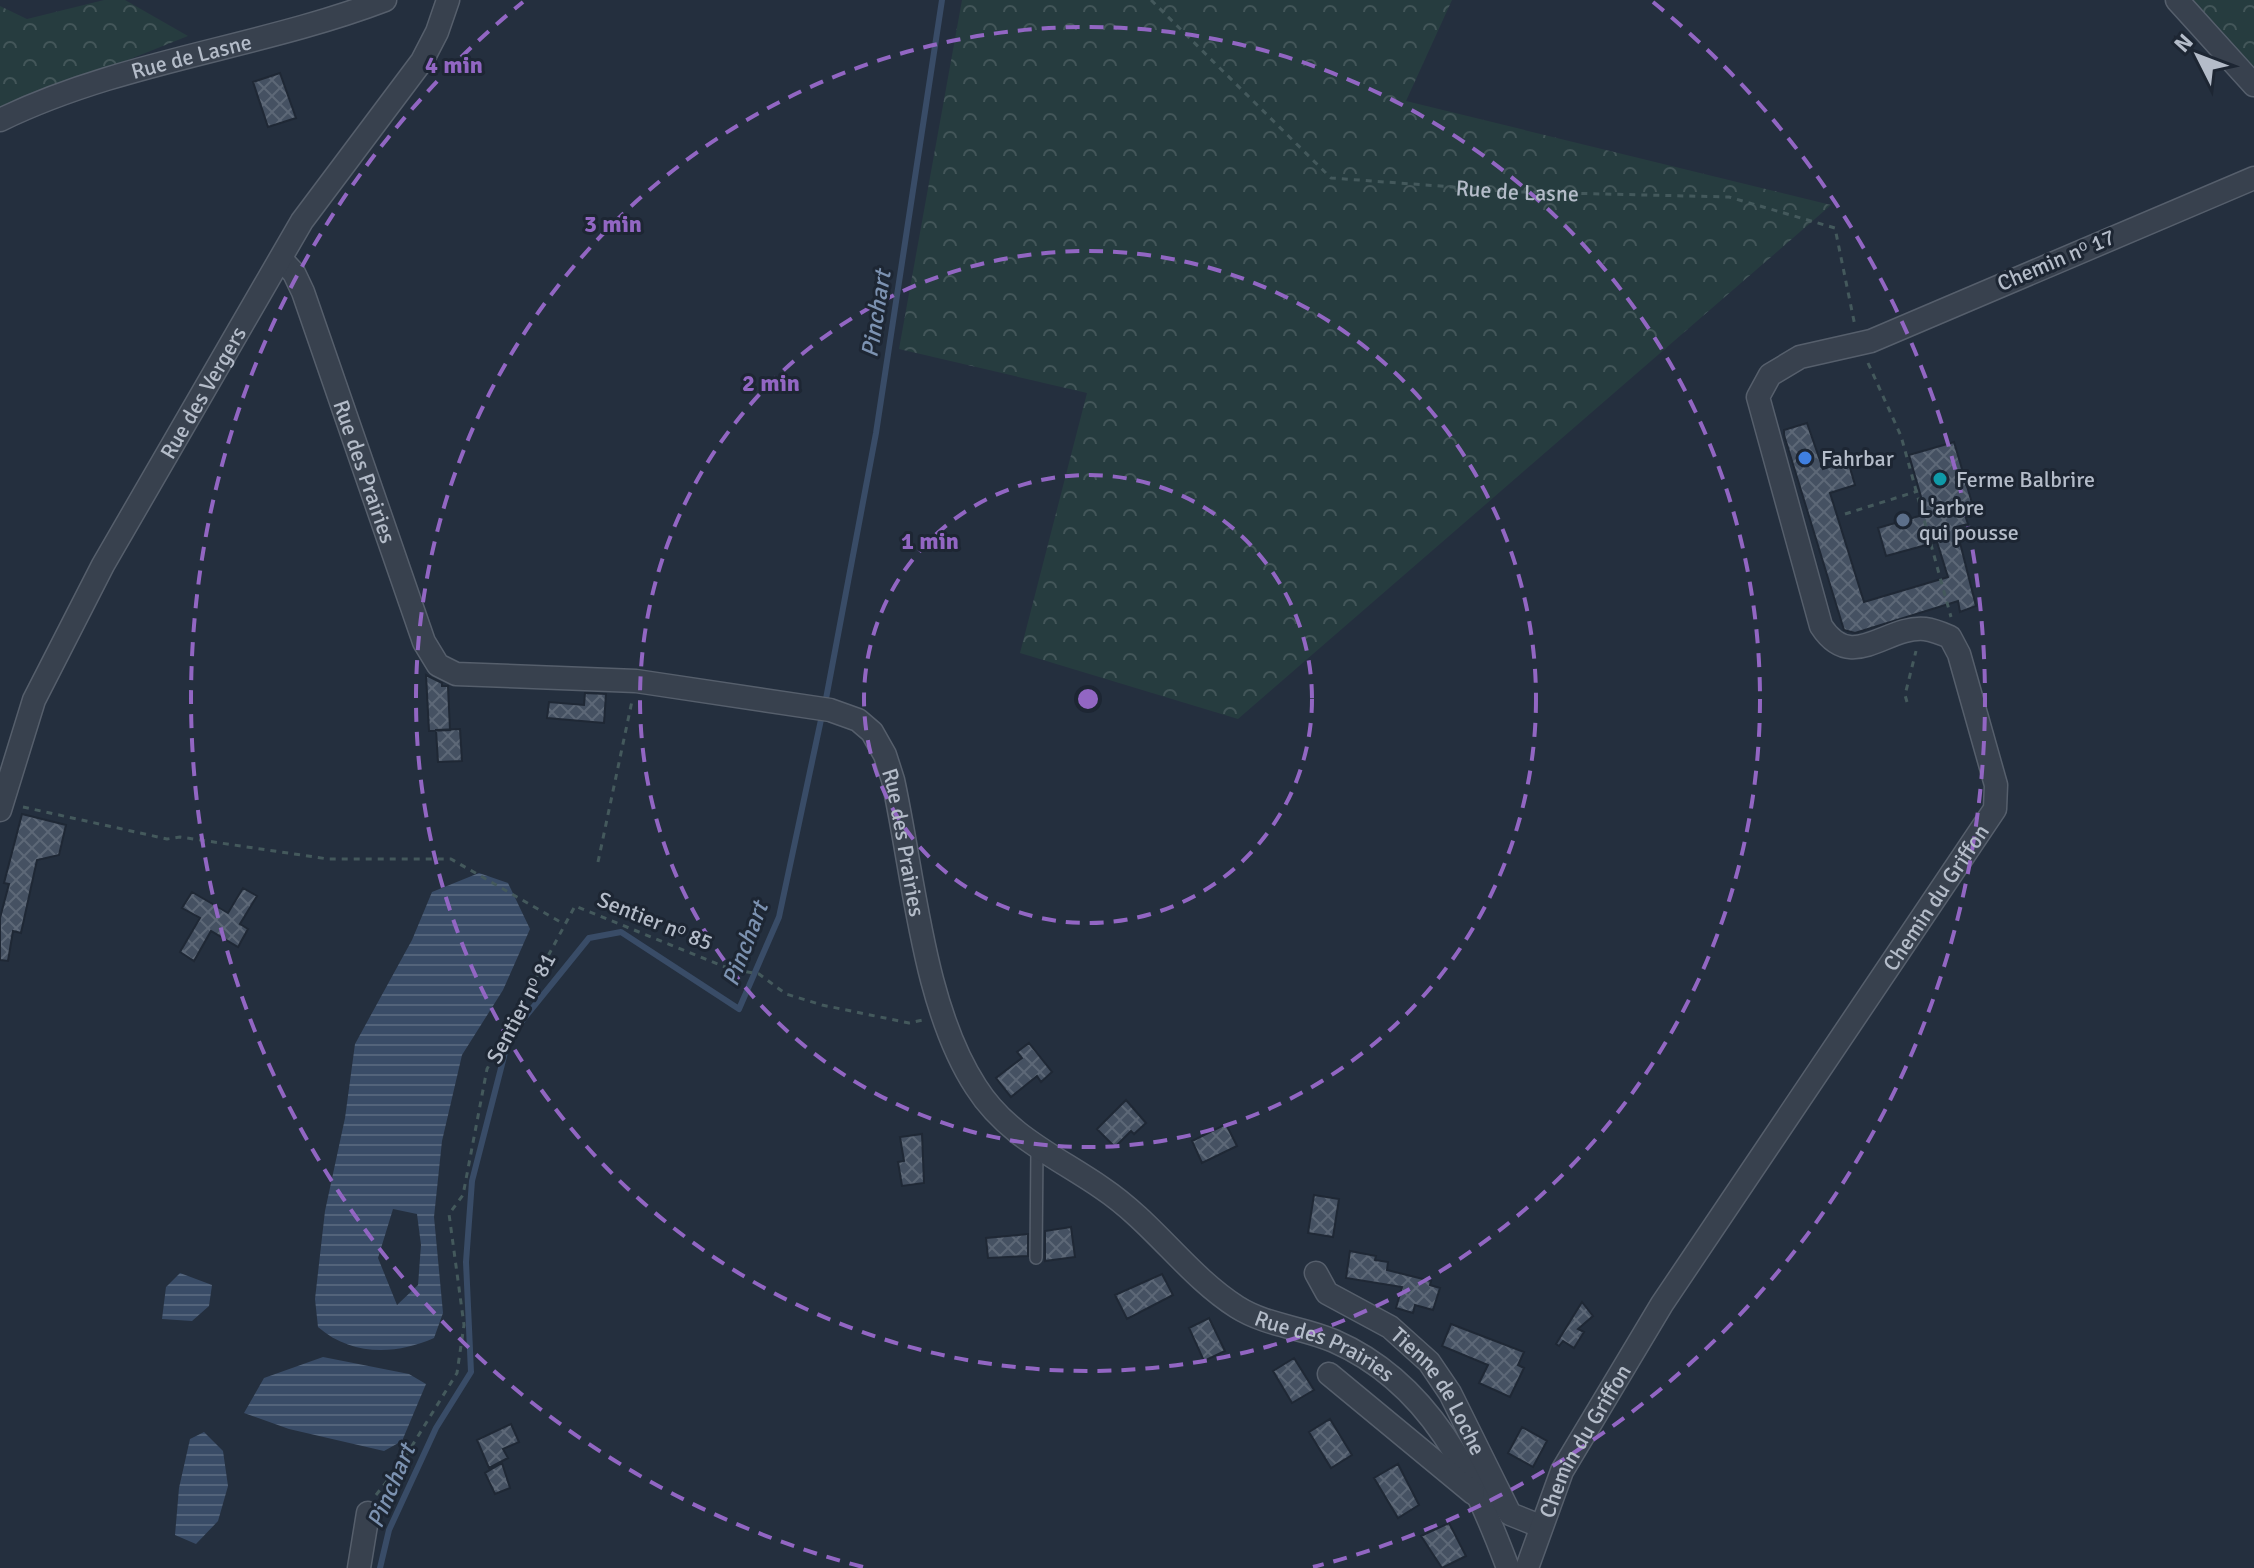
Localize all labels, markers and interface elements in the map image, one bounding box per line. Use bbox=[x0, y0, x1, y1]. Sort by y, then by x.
north arrow bbox=[2158, 16, 2238, 96]
street label: Rue de Lasne bbox=[128, 28, 254, 85]
text: N bbox=[2168, 28, 2199, 58]
text: 4 min bbox=[425, 50, 483, 80]
street label: Rue de Lasne bbox=[1455, 174, 1579, 207]
text: 3 min bbox=[584, 209, 642, 239]
street label: Chemin nᵒ 17 bbox=[1993, 223, 2119, 297]
water label: Pinchart bbox=[854, 266, 898, 360]
street label: Rue des Vergers bbox=[154, 321, 252, 464]
text: 2 min bbox=[742, 368, 800, 398]
street label: Rue des Prairies bbox=[328, 396, 402, 547]
place label: Fahrbar bbox=[1821, 445, 1894, 472]
marker: Fahrbar bbox=[1796, 449, 1814, 467]
place label: Ferme Balbrire bbox=[1956, 466, 2095, 493]
marker: Ferme Balbrire bbox=[1931, 470, 1949, 488]
place label: L'arbre qui pousse bbox=[1919, 494, 2019, 546]
marker: L'arbre qui pousse bbox=[1894, 511, 1912, 529]
text: 1 min bbox=[901, 526, 959, 556]
centre of rings bbox=[1074, 685, 1102, 713]
street label: Rue des Prairies bbox=[877, 765, 931, 919]
street label: Chemin du Griffon bbox=[1877, 819, 1995, 976]
street label: Sentier nᵒ 85 bbox=[593, 886, 717, 956]
water label: Pinchart bbox=[715, 895, 776, 990]
street label: Sentier nᵒ 81 bbox=[480, 948, 562, 1068]
street label: Rue des Prairies bbox=[1251, 1304, 1400, 1387]
street label: Tienne de Loche bbox=[1386, 1321, 1492, 1459]
street label: Chemin du Griffon bbox=[1533, 1359, 1636, 1521]
water label: Pinchart bbox=[360, 1437, 423, 1532]

